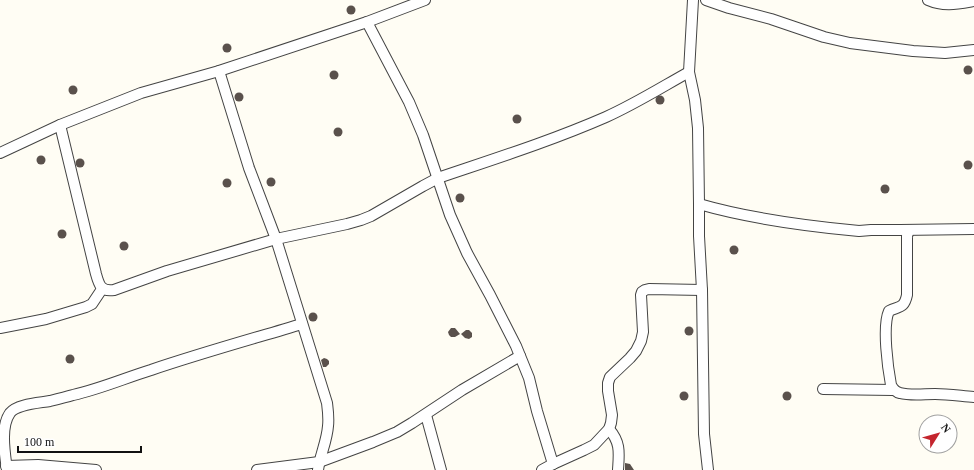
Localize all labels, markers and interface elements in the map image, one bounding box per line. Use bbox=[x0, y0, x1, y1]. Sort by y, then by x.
north arrow bbox=[918, 414, 958, 454]
text: N bbox=[939, 421, 953, 435]
scale bar bbox=[18, 428, 141, 454]
text: 100 m bbox=[24, 435, 55, 449]

